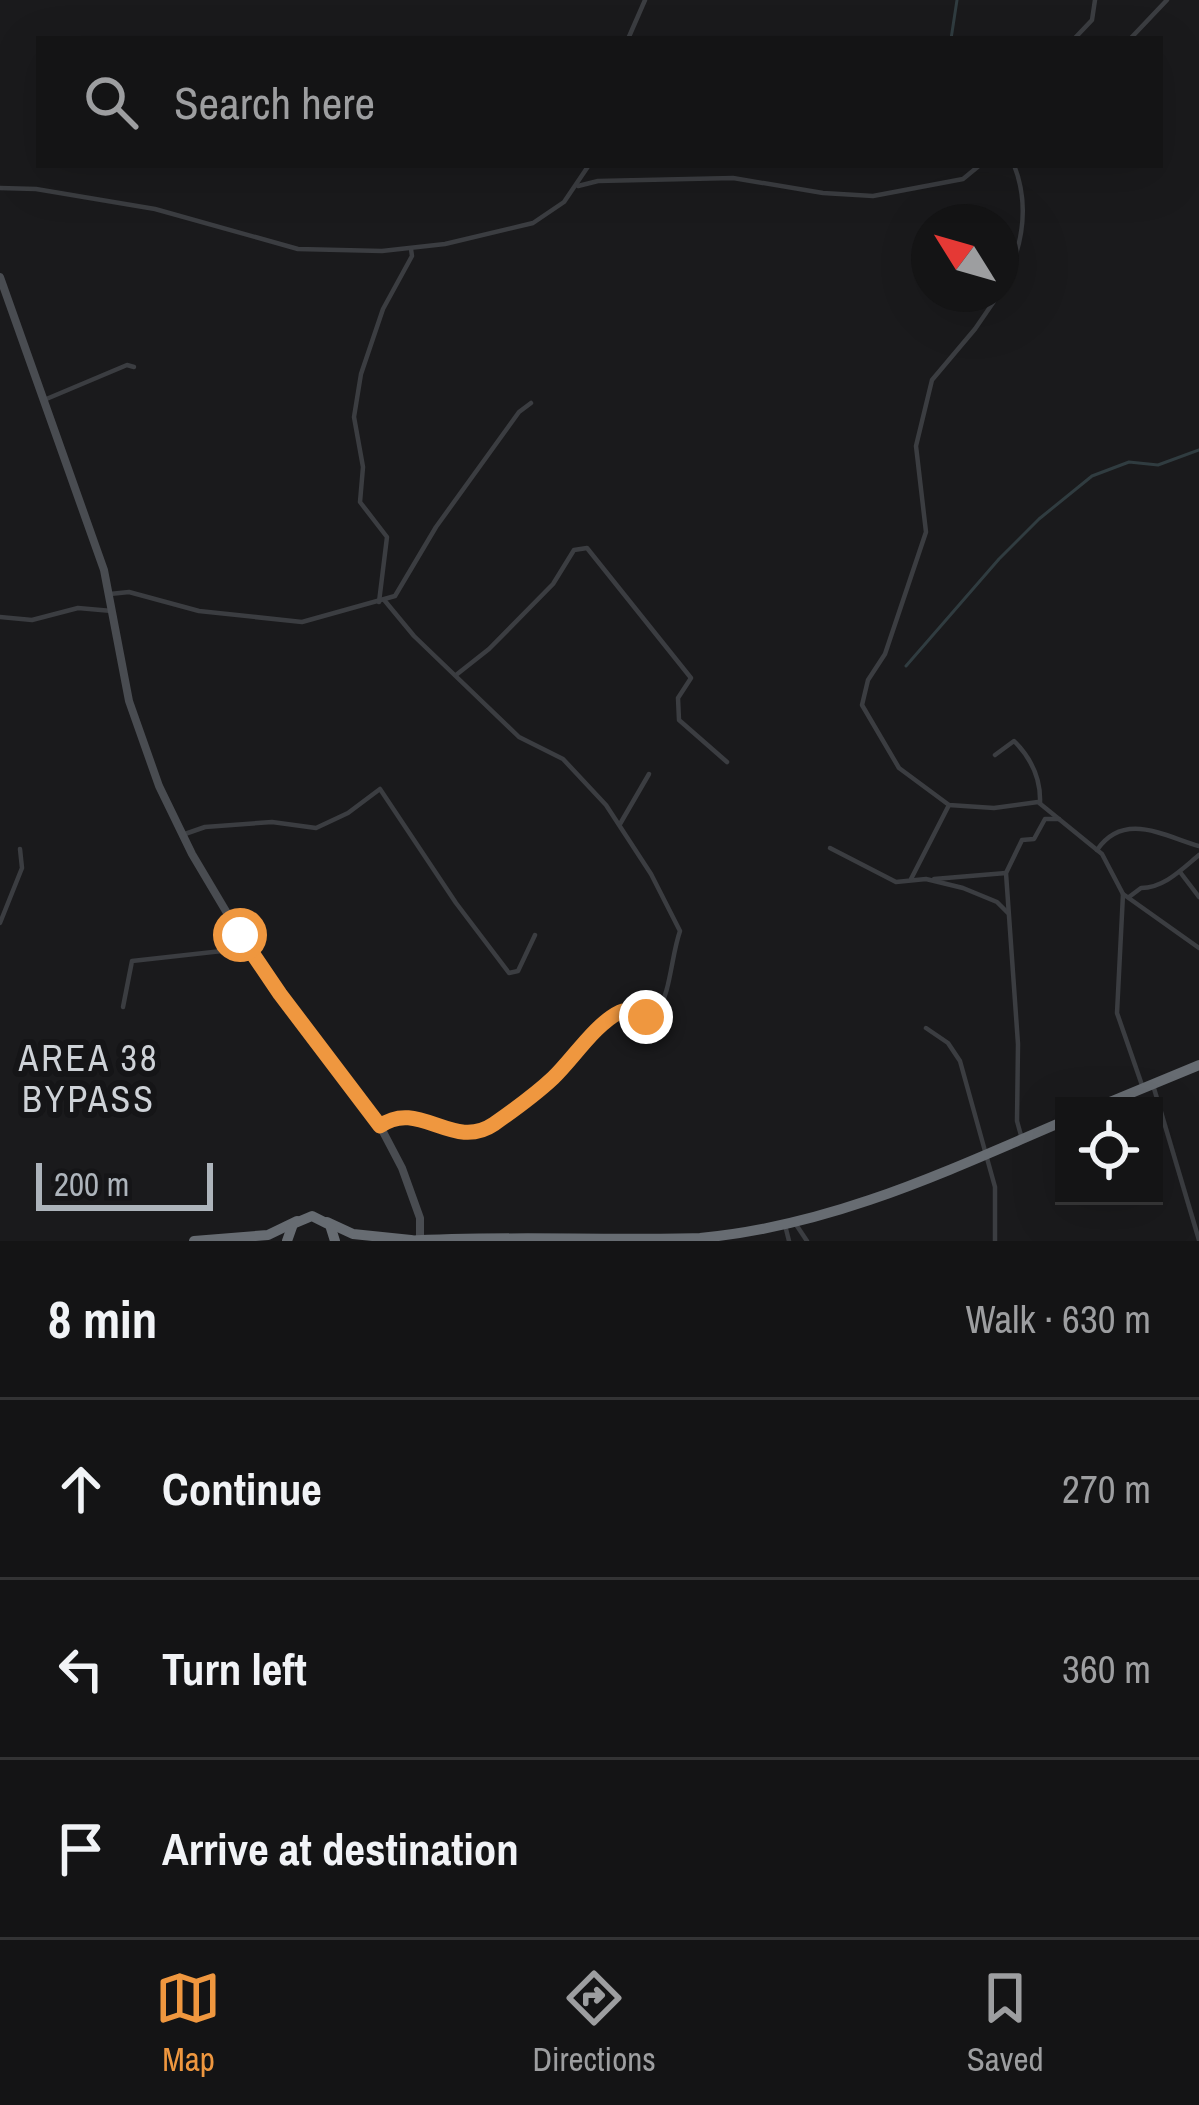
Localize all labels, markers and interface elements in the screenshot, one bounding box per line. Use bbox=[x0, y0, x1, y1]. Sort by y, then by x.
search box bbox=[36, 36, 1163, 168]
icon: search bbox=[78, 69, 144, 135]
text: Search here bbox=[174, 72, 375, 133]
north arrow bbox=[911, 204, 1019, 312]
route start bbox=[213, 908, 267, 962]
route end bbox=[619, 990, 673, 1044]
district label: AREA 38 BYPASS bbox=[18, 1034, 159, 1123]
map controls bbox=[1055, 1097, 1163, 1205]
button: locate bbox=[1055, 1097, 1163, 1205]
scale bar bbox=[36, 1157, 213, 1210]
text: 200 m bbox=[54, 1162, 129, 1206]
text: 8 min bbox=[48, 1285, 157, 1354]
text: Walk · 630 m bbox=[966, 1293, 1151, 1345]
icon: ahead bbox=[48, 1456, 114, 1522]
text: Continue bbox=[162, 1458, 322, 1519]
text: 270 m bbox=[1062, 1463, 1151, 1515]
icon: left bbox=[48, 1636, 114, 1702]
text: Turn left bbox=[162, 1638, 307, 1699]
text: 360 m bbox=[1062, 1643, 1151, 1695]
icon: arrive bbox=[48, 1816, 114, 1882]
text: Arrive at destination bbox=[162, 1818, 519, 1879]
tab: Map bbox=[155, 1965, 221, 2081]
tab: Directions bbox=[532, 1965, 656, 2081]
tab: Saved bbox=[967, 1965, 1043, 2081]

